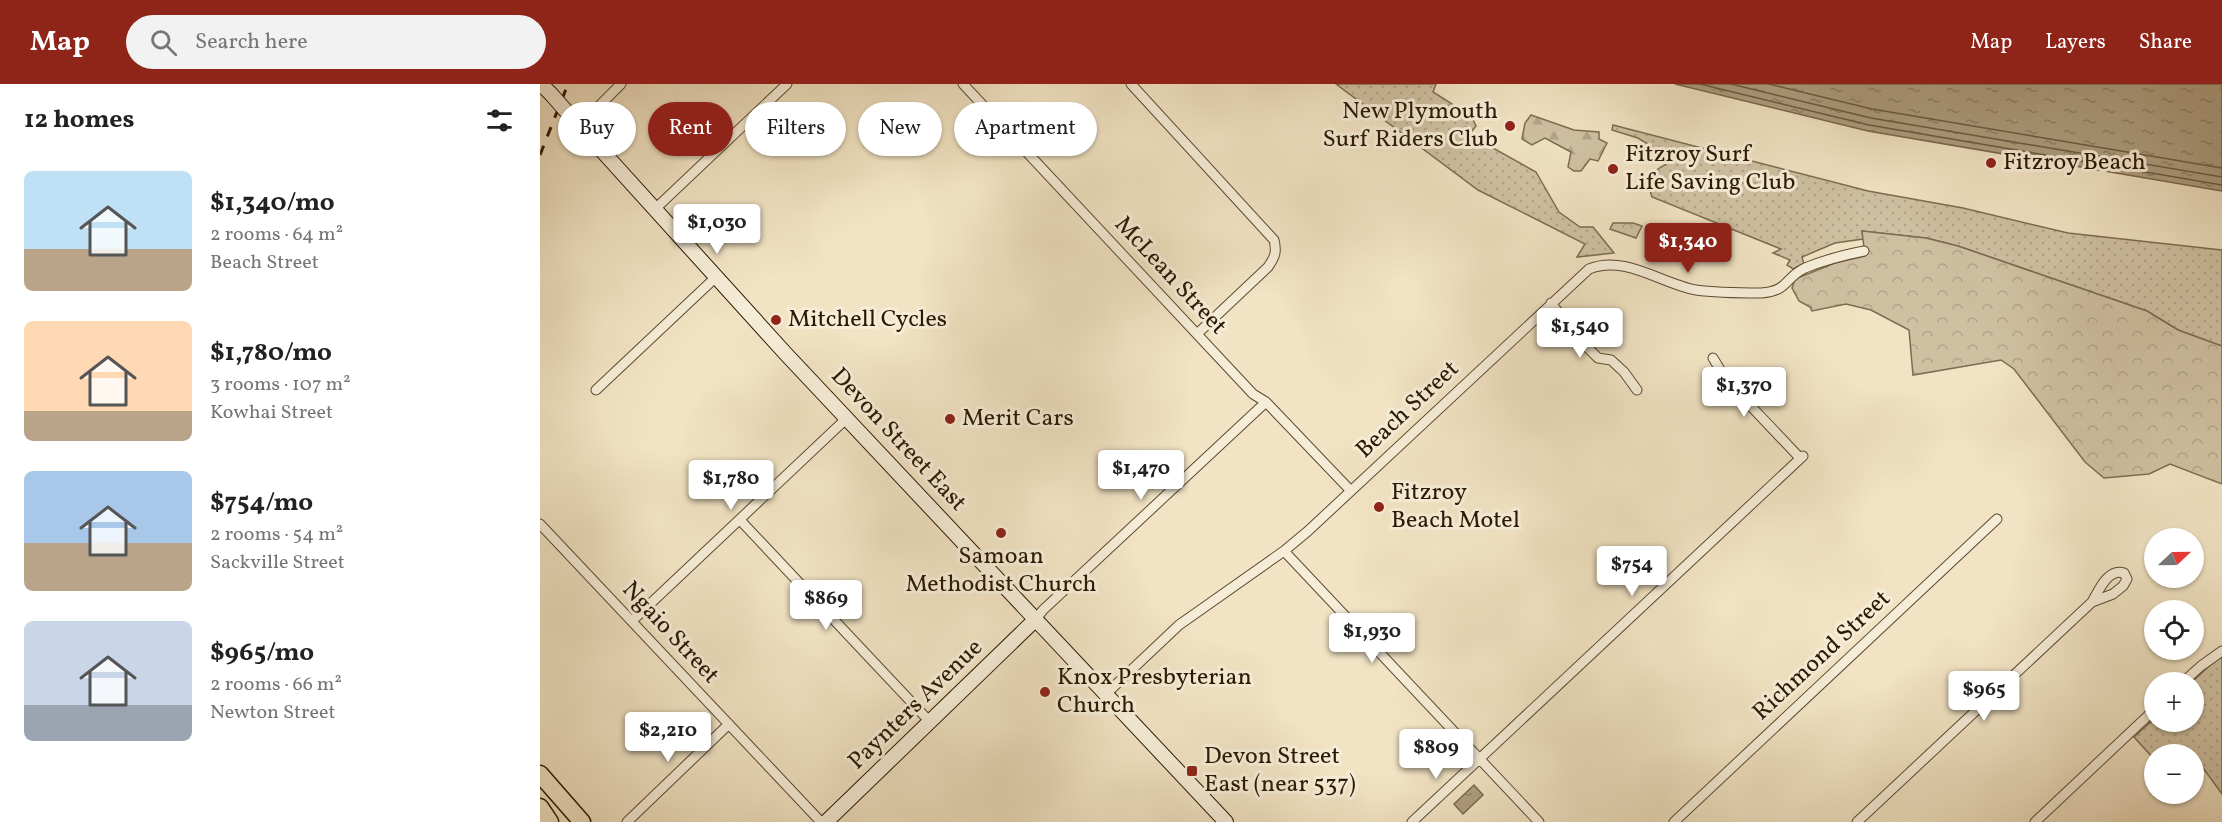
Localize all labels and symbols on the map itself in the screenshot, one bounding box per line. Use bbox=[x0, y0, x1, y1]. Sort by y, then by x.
place label: New Plymouth Surf Riders Club bbox=[1323, 95, 1498, 157]
marker: New Plymouth Surf Riders Club bbox=[1503, 119, 1517, 133]
place label: Fitzroy Surf Life Saving Club bbox=[1625, 138, 1795, 200]
place label: Fitzroy Beach bbox=[2003, 146, 2146, 180]
marker: Fitzroy Beach bbox=[1984, 156, 1998, 170]
marker: Fitzroy Surf Life Saving Club bbox=[1606, 162, 1620, 176]
pin: $1,030 bbox=[668, 204, 766, 255]
street label: McLean Street bbox=[1106, 209, 1234, 343]
pin: $1,340 bbox=[1639, 223, 1737, 274]
place label: Mitchell Cycles bbox=[788, 303, 947, 337]
pin: $1,540 bbox=[1531, 308, 1629, 359]
marker: Mitchell Cycles bbox=[769, 313, 783, 327]
street label: Beach Street bbox=[1349, 353, 1467, 467]
street label: Devon Street East bbox=[822, 360, 974, 520]
pin: $1,370 bbox=[1695, 367, 1793, 418]
place label: Merit Cars bbox=[962, 402, 1074, 436]
marker: Merit Cars bbox=[943, 412, 957, 426]
pin: $1,470 bbox=[1092, 450, 1190, 501]
pin: $1,780 bbox=[682, 460, 780, 511]
place label: Fitzroy Beach Motel bbox=[1391, 476, 1520, 538]
marker: Fitzroy Beach Motel bbox=[1372, 500, 1386, 514]
marker: Samoan Methodist Church bbox=[994, 526, 1008, 540]
north arrow bbox=[2144, 528, 2204, 588]
place label: Samoan Methodist Church bbox=[906, 540, 1097, 602]
pin: $754 bbox=[1596, 546, 1668, 597]
street label: Ngaio Street bbox=[613, 574, 727, 692]
pin: $869 bbox=[790, 580, 862, 631]
street label: Richmond Street bbox=[1745, 583, 1899, 729]
pin: $1,930 bbox=[1323, 613, 1421, 664]
street label: Paynters Avenue bbox=[841, 632, 991, 778]
place label: Knox Presbyterian Church bbox=[1057, 661, 1252, 723]
pin: $965 bbox=[1948, 671, 2020, 722]
marker: Knox Presbyterian Church bbox=[1038, 685, 1052, 699]
pin: $2,210 bbox=[619, 712, 717, 763]
pin: $809 bbox=[1400, 729, 1472, 780]
place label: Devon Street East (near 537) bbox=[1204, 740, 1356, 802]
marker: Devon Street East (near 537) bbox=[1185, 764, 1199, 778]

